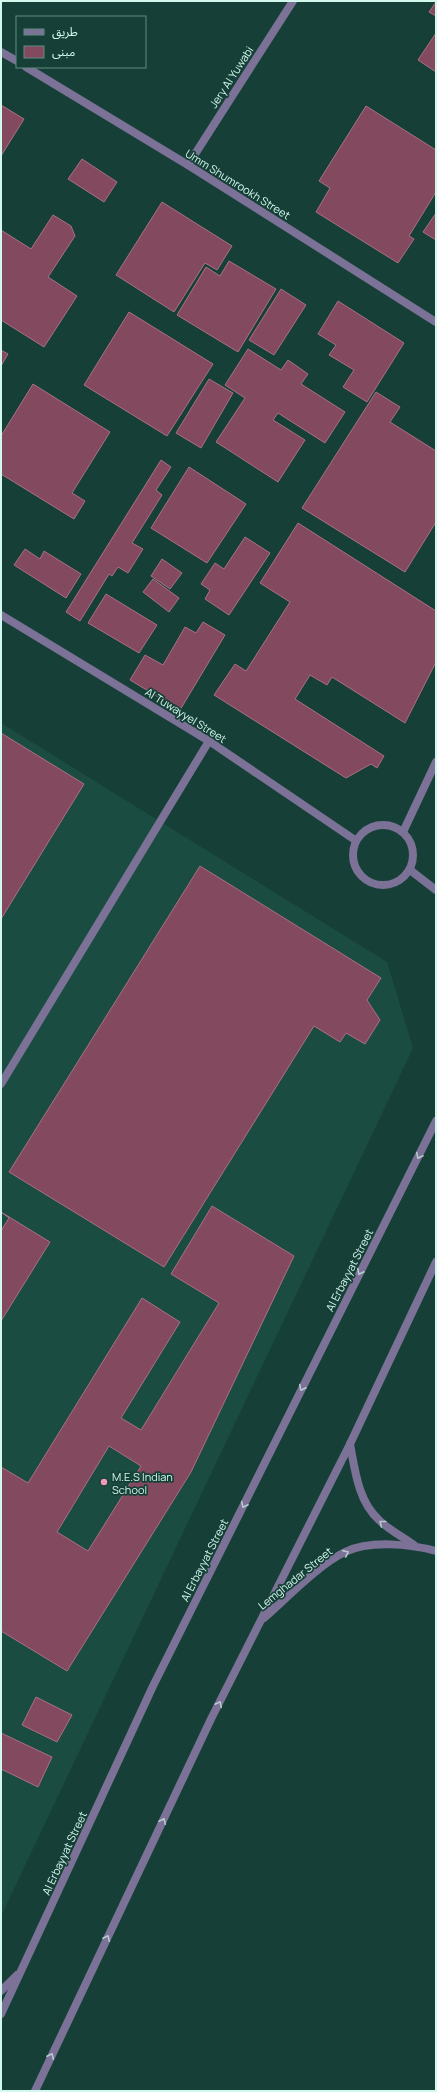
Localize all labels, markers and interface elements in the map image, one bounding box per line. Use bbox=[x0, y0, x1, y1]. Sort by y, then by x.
legend bbox=[16, 16, 146, 68]
text: طريق bbox=[52, 23, 78, 40]
text: مبنى bbox=[52, 43, 75, 60]
street label: Jery Al Yuwabi bbox=[205, 43, 257, 111]
street label: Umm Shumrookh Street bbox=[183, 146, 293, 222]
street label: Al Tuwayyel Street bbox=[143, 684, 229, 746]
one-way arrow bbox=[416, 1152, 423, 1159]
street label: Al Erbayyat Street bbox=[322, 1226, 376, 1314]
one-way arrow bbox=[357, 1268, 365, 1276]
one-way arrow bbox=[299, 1384, 307, 1392]
place label: M.E.S Indian School bbox=[112, 1469, 173, 1497]
marker: M.E.S Indian School bbox=[99, 1477, 109, 1487]
one-way arrow bbox=[241, 1500, 249, 1508]
street label: Al Erbayyat Street bbox=[177, 1516, 231, 1604]
one-way arrow bbox=[380, 1520, 387, 1527]
street label: Lemghadar Street bbox=[255, 1543, 335, 1613]
one-way arrow bbox=[342, 1549, 349, 1557]
one-way arrow bbox=[214, 1700, 222, 1708]
street label: Al Erbayyat Street bbox=[38, 1809, 90, 1897]
one-way arrow bbox=[158, 1818, 166, 1825]
one-way arrow bbox=[102, 1935, 110, 1943]
one-way arrow bbox=[46, 2052, 54, 2060]

